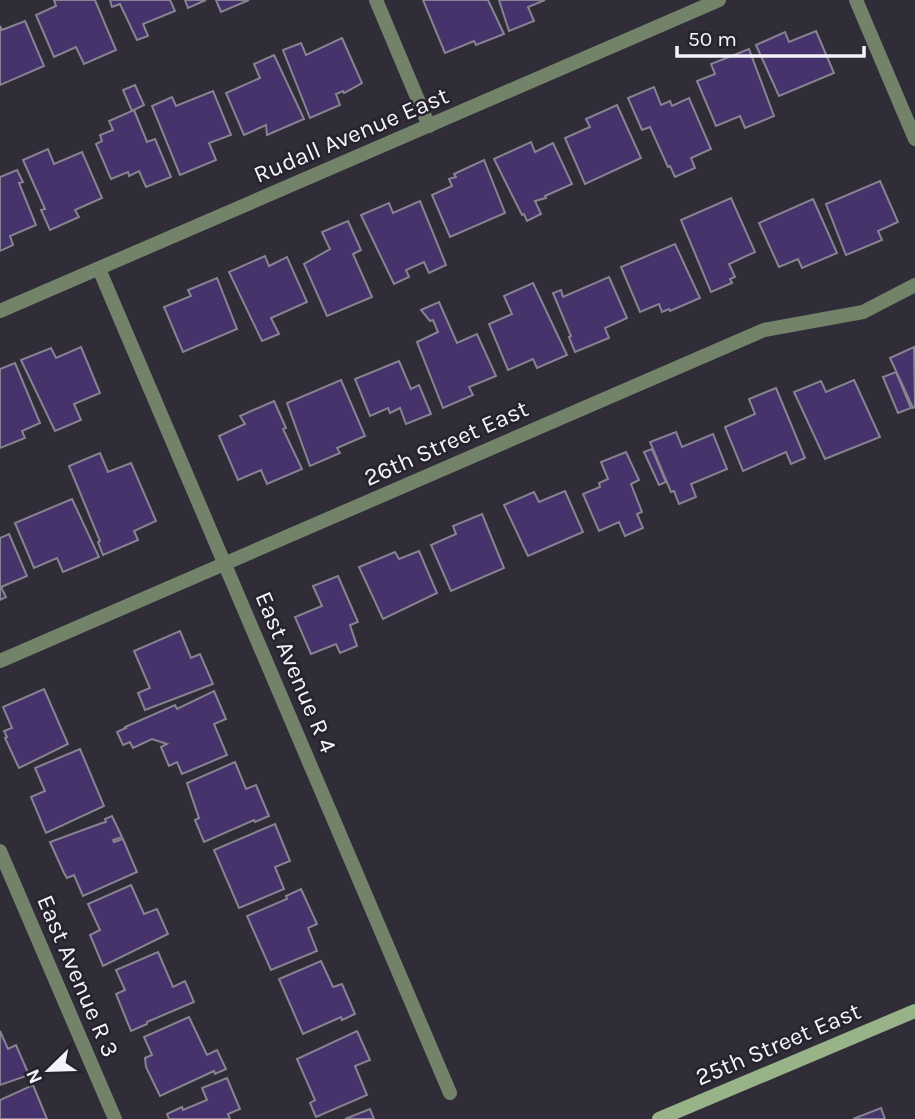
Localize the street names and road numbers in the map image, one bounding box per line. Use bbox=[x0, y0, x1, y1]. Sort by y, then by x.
street label: Rudall Avenue East bbox=[249, 81, 453, 189]
street label: 26th Street East bbox=[360, 394, 532, 492]
street label: East Avenue R 4 bbox=[249, 587, 343, 757]
street label: East Avenue R 3 bbox=[31, 891, 125, 1061]
street label: 25th Street East bbox=[691, 997, 865, 1091]

